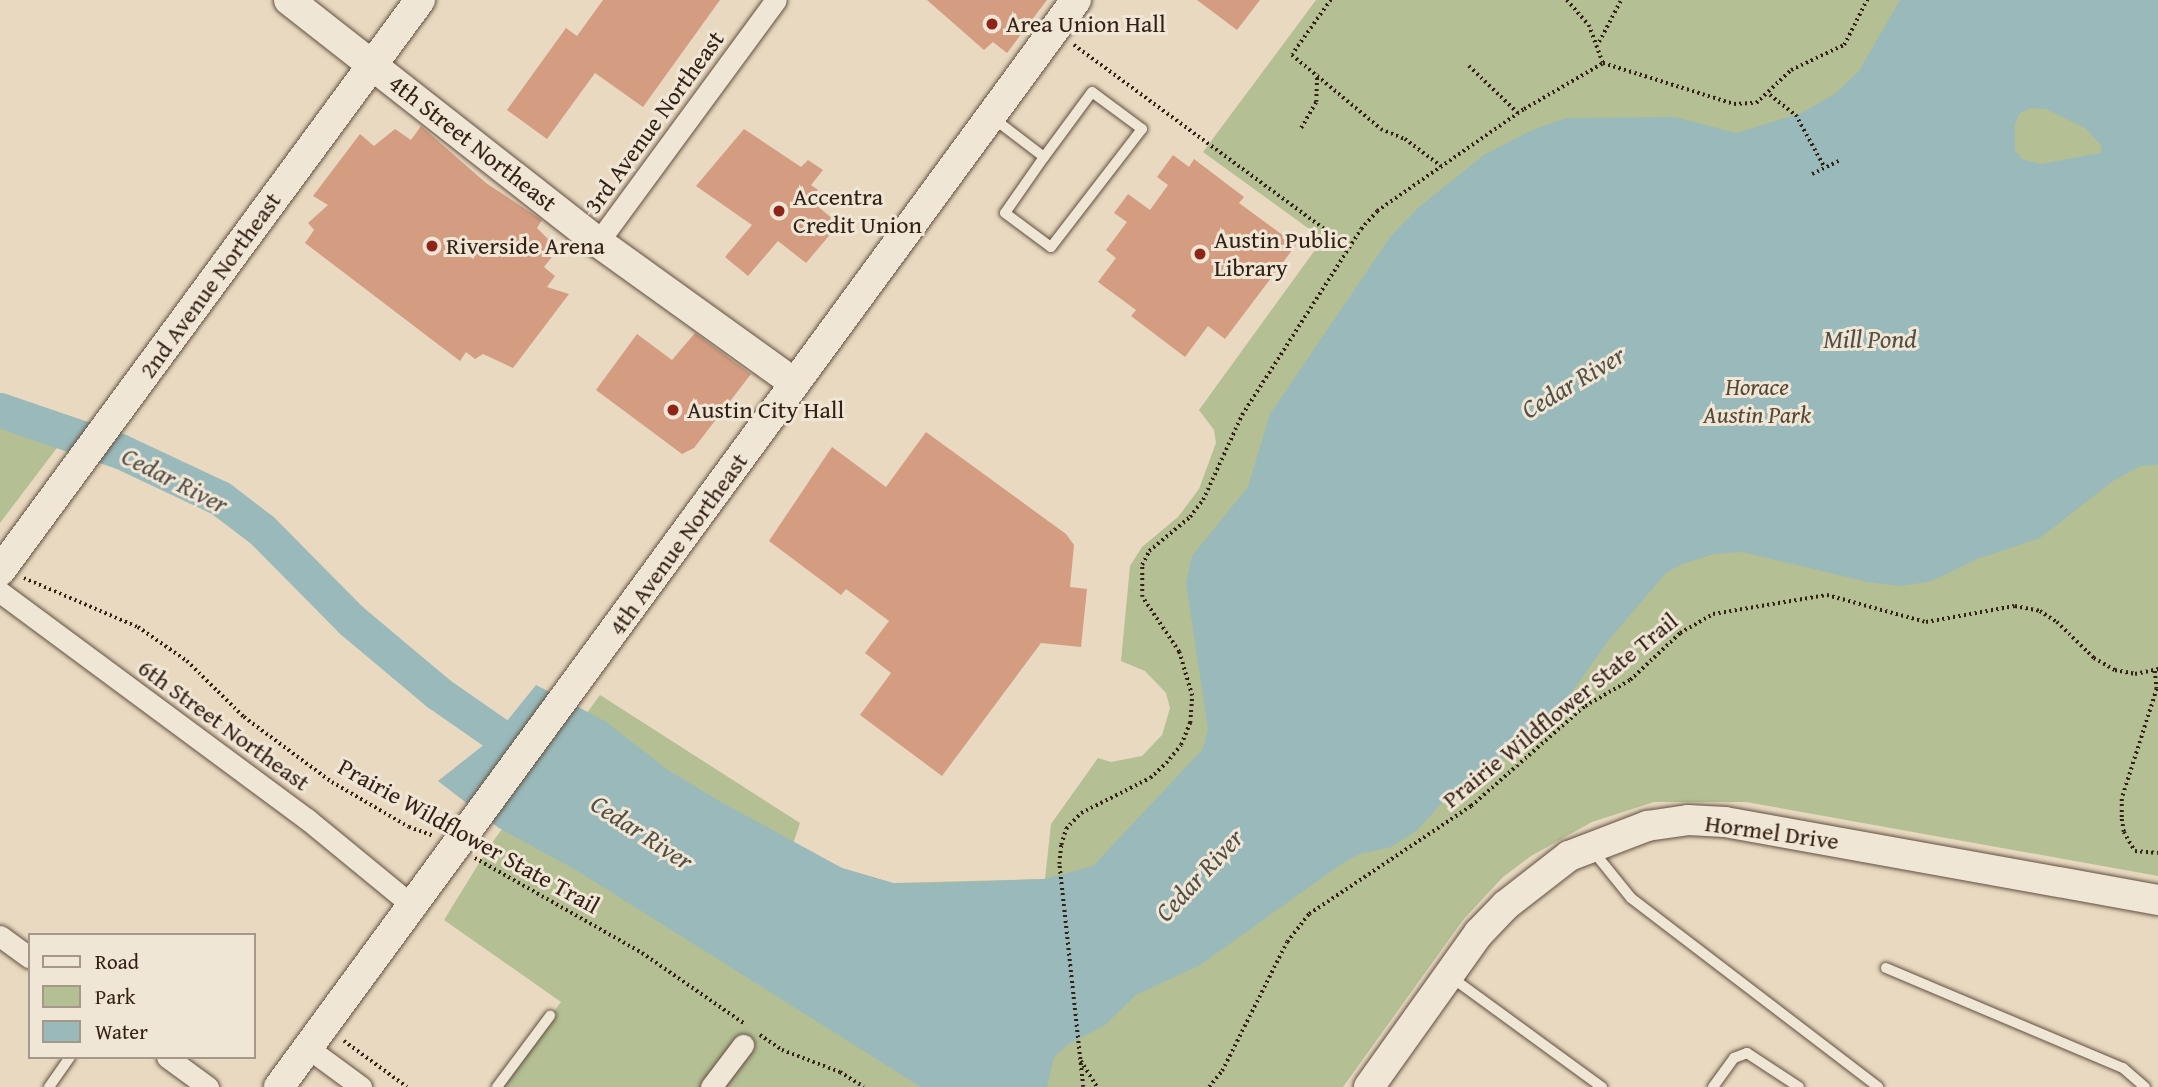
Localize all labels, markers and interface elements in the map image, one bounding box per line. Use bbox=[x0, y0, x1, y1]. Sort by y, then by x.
place label: Area Union Hall bbox=[1006, 10, 1166, 38]
marker: Area Union Hall bbox=[984, 16, 1000, 32]
street label: 3rd Avenue Northeast bbox=[578, 25, 730, 219]
street label: 4th Street Northeast bbox=[383, 68, 563, 218]
place label: Accentra Credit Union bbox=[793, 183, 922, 239]
street label: 2nd Avenue Northeast bbox=[133, 187, 287, 383]
marker: Accentra Credit Union bbox=[771, 203, 787, 219]
place label: Austin Public Library bbox=[1214, 226, 1347, 282]
place label: Riverside Arena bbox=[446, 232, 605, 260]
marker: Riverside Arena bbox=[424, 238, 440, 254]
marker: Austin Public Library bbox=[1192, 246, 1208, 262]
water label: Mill Pond bbox=[1823, 323, 1917, 355]
water label: Cedar River bbox=[1516, 339, 1630, 425]
park label: Horace Austin Park bbox=[1703, 373, 1811, 429]
place label: Austin City Hall bbox=[687, 396, 844, 424]
marker: Austin City Hall bbox=[665, 402, 681, 418]
water label: Cedar River bbox=[117, 440, 233, 520]
street label: 4th Avenue Northeast bbox=[602, 447, 754, 641]
street label: Prairie Wildflower State Trail bbox=[1437, 606, 1683, 814]
street label: 6th Street Northeast bbox=[133, 653, 315, 797]
street label: Prairie Wildflower State Trail bbox=[333, 752, 605, 920]
water label: Cedar River bbox=[585, 788, 699, 876]
street label: Hormel Drive bbox=[1703, 808, 1841, 856]
water label: Cedar River bbox=[1148, 822, 1250, 928]
legend bbox=[28, 933, 256, 1059]
text: Road bbox=[95, 946, 139, 977]
text: Park bbox=[95, 981, 136, 1012]
text: Water bbox=[95, 1016, 148, 1047]

